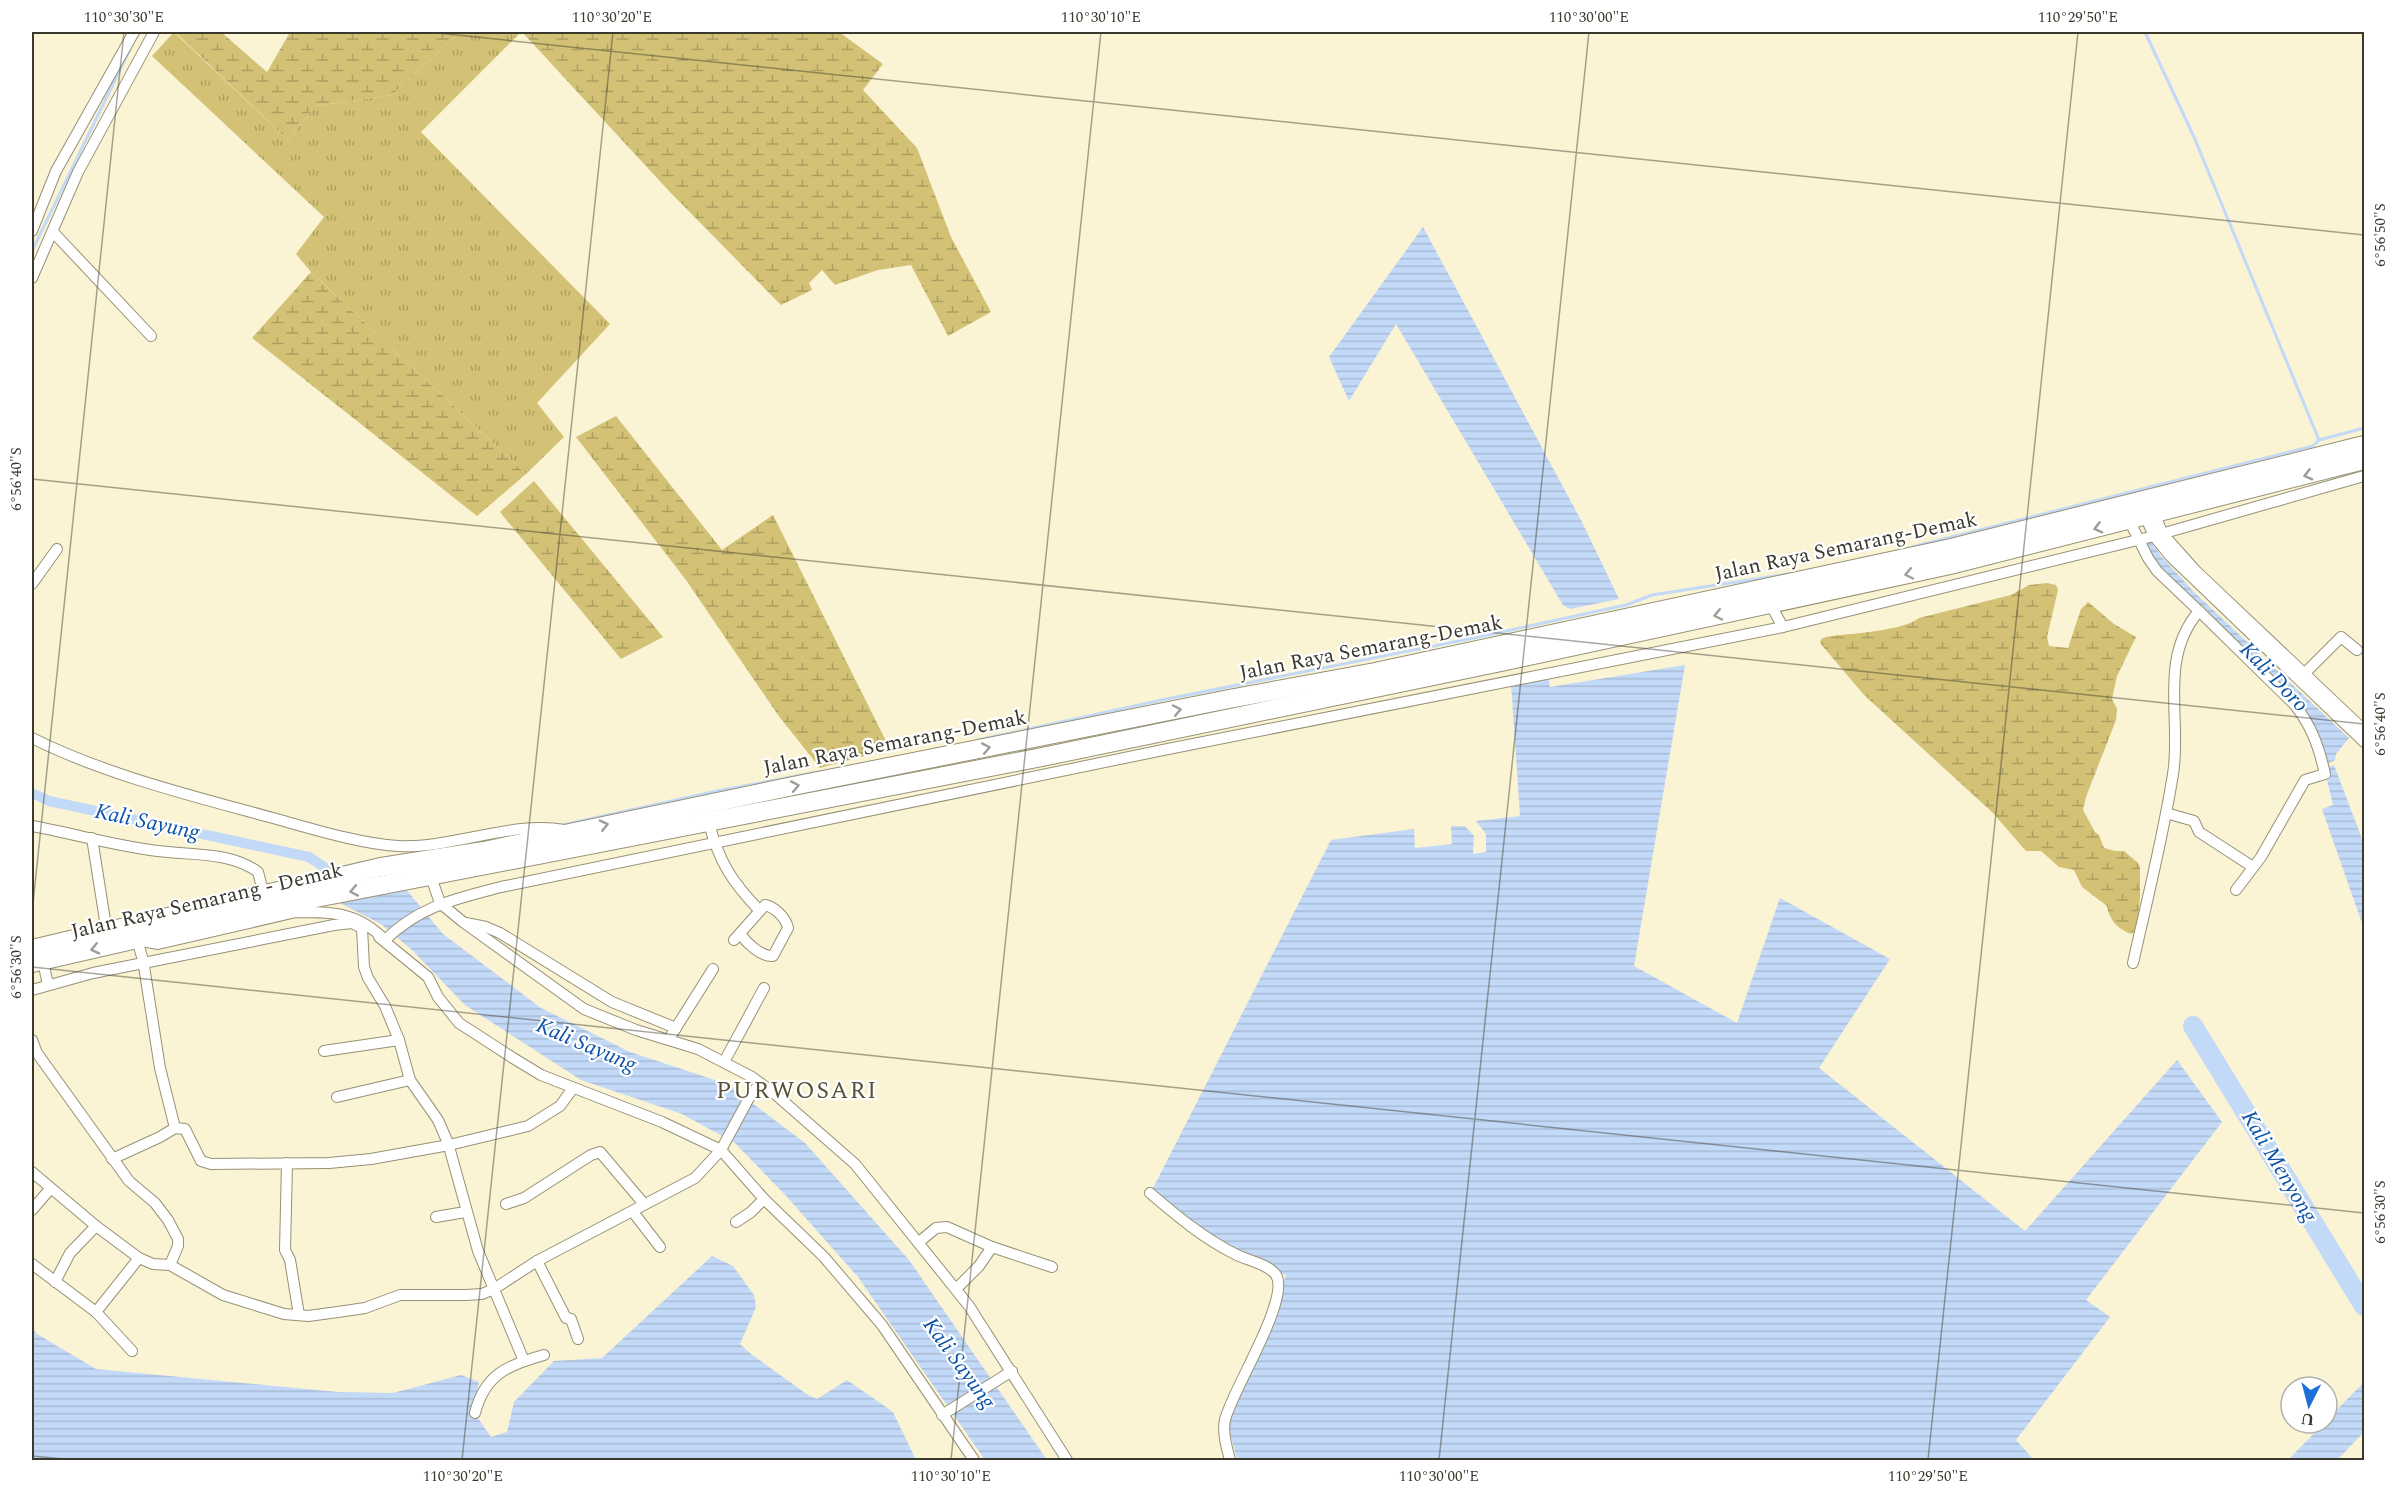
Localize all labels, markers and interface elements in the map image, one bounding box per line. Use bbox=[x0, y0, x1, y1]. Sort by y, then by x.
text: 110°30'30"E bbox=[84, 6, 164, 29]
text: 110°30'20"E bbox=[572, 6, 652, 29]
text: 110°30'10"E bbox=[1061, 6, 1141, 29]
text: 110°30'00"E bbox=[1549, 6, 1629, 29]
text: 110°29'50"E bbox=[2038, 6, 2118, 29]
text: 6°56'50"S bbox=[2369, 203, 2392, 267]
text: 6°56'40"S bbox=[5, 447, 28, 511]
one-way arrow bbox=[2303, 467, 2313, 480]
street label: Jalan Raya Semarang-Demak bbox=[1712, 503, 1981, 590]
one-way arrow bbox=[2094, 520, 2104, 533]
one-way arrow bbox=[1904, 567, 1914, 580]
street label: Jalan Raya Semarang-Demak bbox=[1237, 607, 1506, 689]
one-way arrow bbox=[1714, 608, 1724, 621]
water label: Kali Doro bbox=[2232, 634, 2316, 720]
text: 6°56'40"S bbox=[2369, 692, 2392, 756]
street label: Jalan Raya Semarang-Demak bbox=[761, 702, 1030, 784]
one-way arrow bbox=[1172, 704, 1182, 717]
one-way arrow bbox=[981, 742, 991, 755]
one-way arrow bbox=[789, 780, 799, 793]
water label: Kali Sayung bbox=[92, 795, 204, 849]
one-way arrow bbox=[598, 820, 608, 833]
street label: Jalan Raya Semarang - Demak bbox=[68, 854, 347, 948]
one-way arrow bbox=[349, 884, 359, 897]
text: 6°56'30"S bbox=[5, 935, 28, 999]
one-way arrow bbox=[90, 942, 100, 955]
water label: Kali Sayung bbox=[531, 1009, 642, 1081]
district label: PURWOSARI bbox=[716, 1073, 878, 1109]
water label: Kali Menyong bbox=[2233, 1104, 2326, 1229]
text: 6°56'30"S bbox=[2369, 1180, 2392, 1244]
water label: Kali Sayung bbox=[914, 1310, 1004, 1417]
north arrow bbox=[2279, 1375, 2339, 1435]
text: U bbox=[2300, 1406, 2315, 1432]
text: 110°30'20"E bbox=[423, 1465, 503, 1488]
text: 110°30'10"E bbox=[911, 1465, 991, 1488]
text: 110°30'00"E bbox=[1399, 1465, 1479, 1488]
text: 110°29'50"E bbox=[1888, 1465, 1968, 1488]

